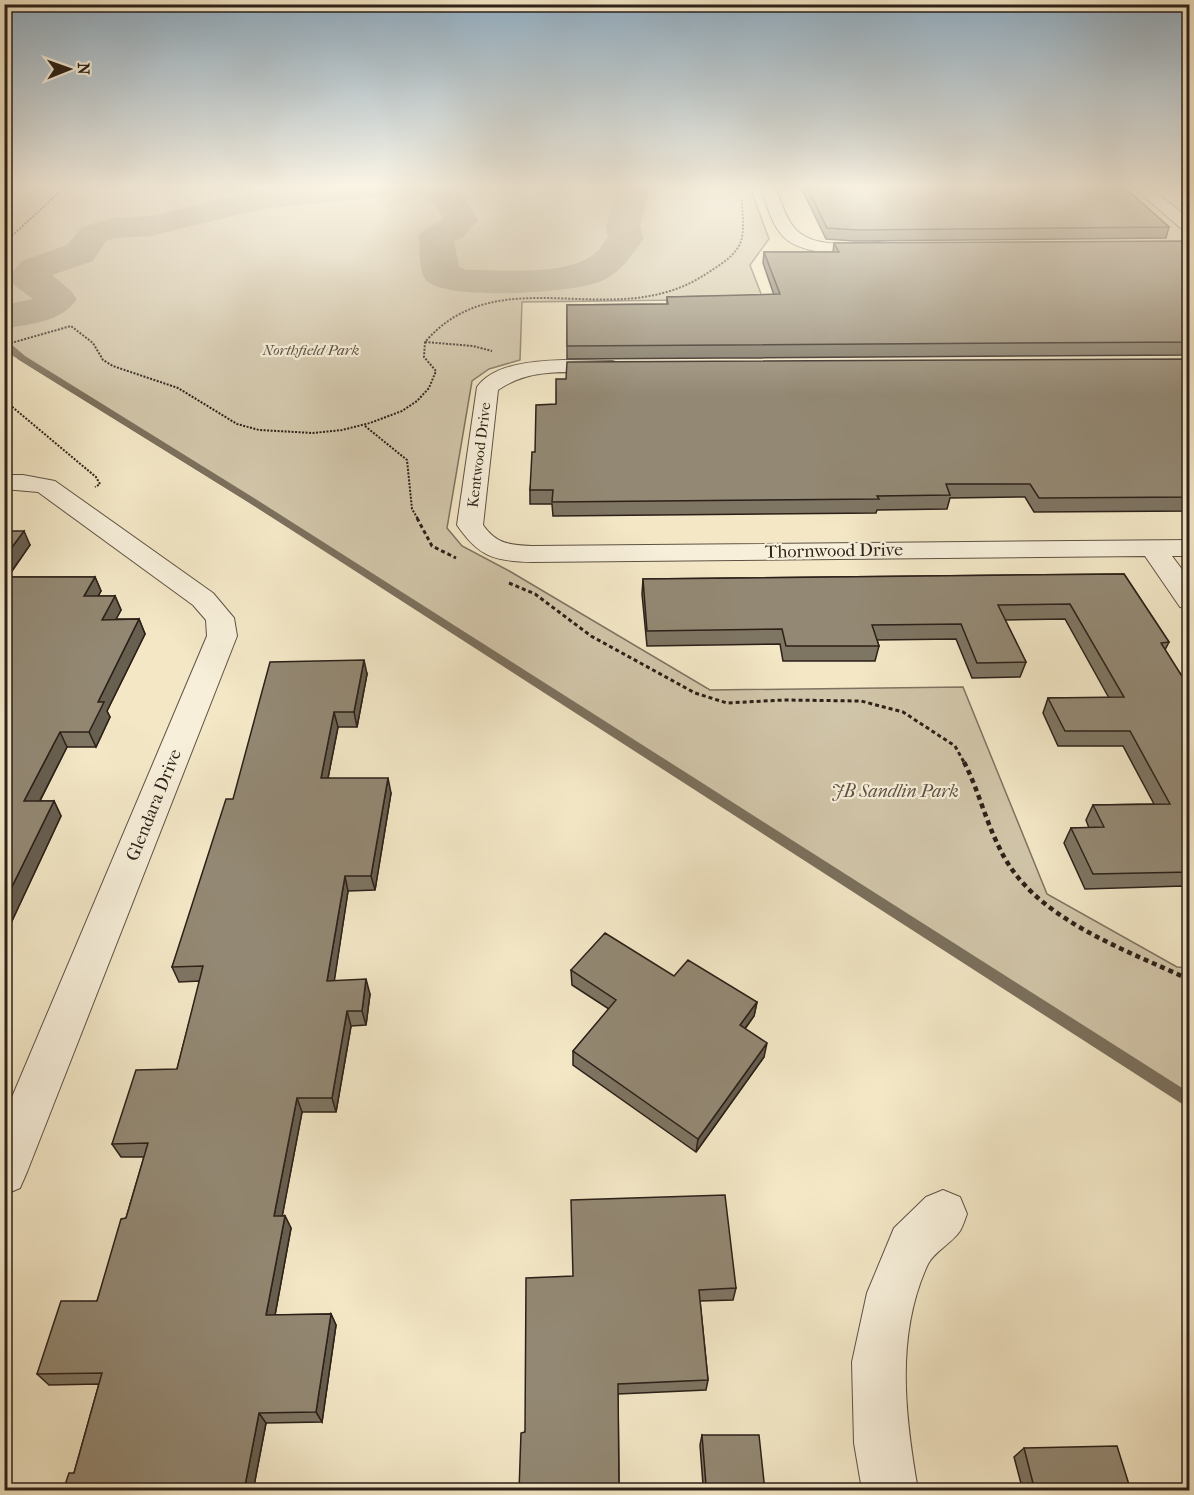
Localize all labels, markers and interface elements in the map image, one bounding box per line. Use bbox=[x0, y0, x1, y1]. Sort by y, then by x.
north arrow bbox=[39, 39, 99, 99]
text: N bbox=[74, 63, 93, 76]
park label: Northfield Park bbox=[262, 341, 360, 359]
street label: Kentwood Drive bbox=[464, 401, 494, 509]
street label: Thornwood Drive bbox=[765, 539, 903, 563]
street label: Glendara Drive bbox=[122, 746, 186, 864]
park label: JB Sandlin Park bbox=[831, 781, 959, 802]

